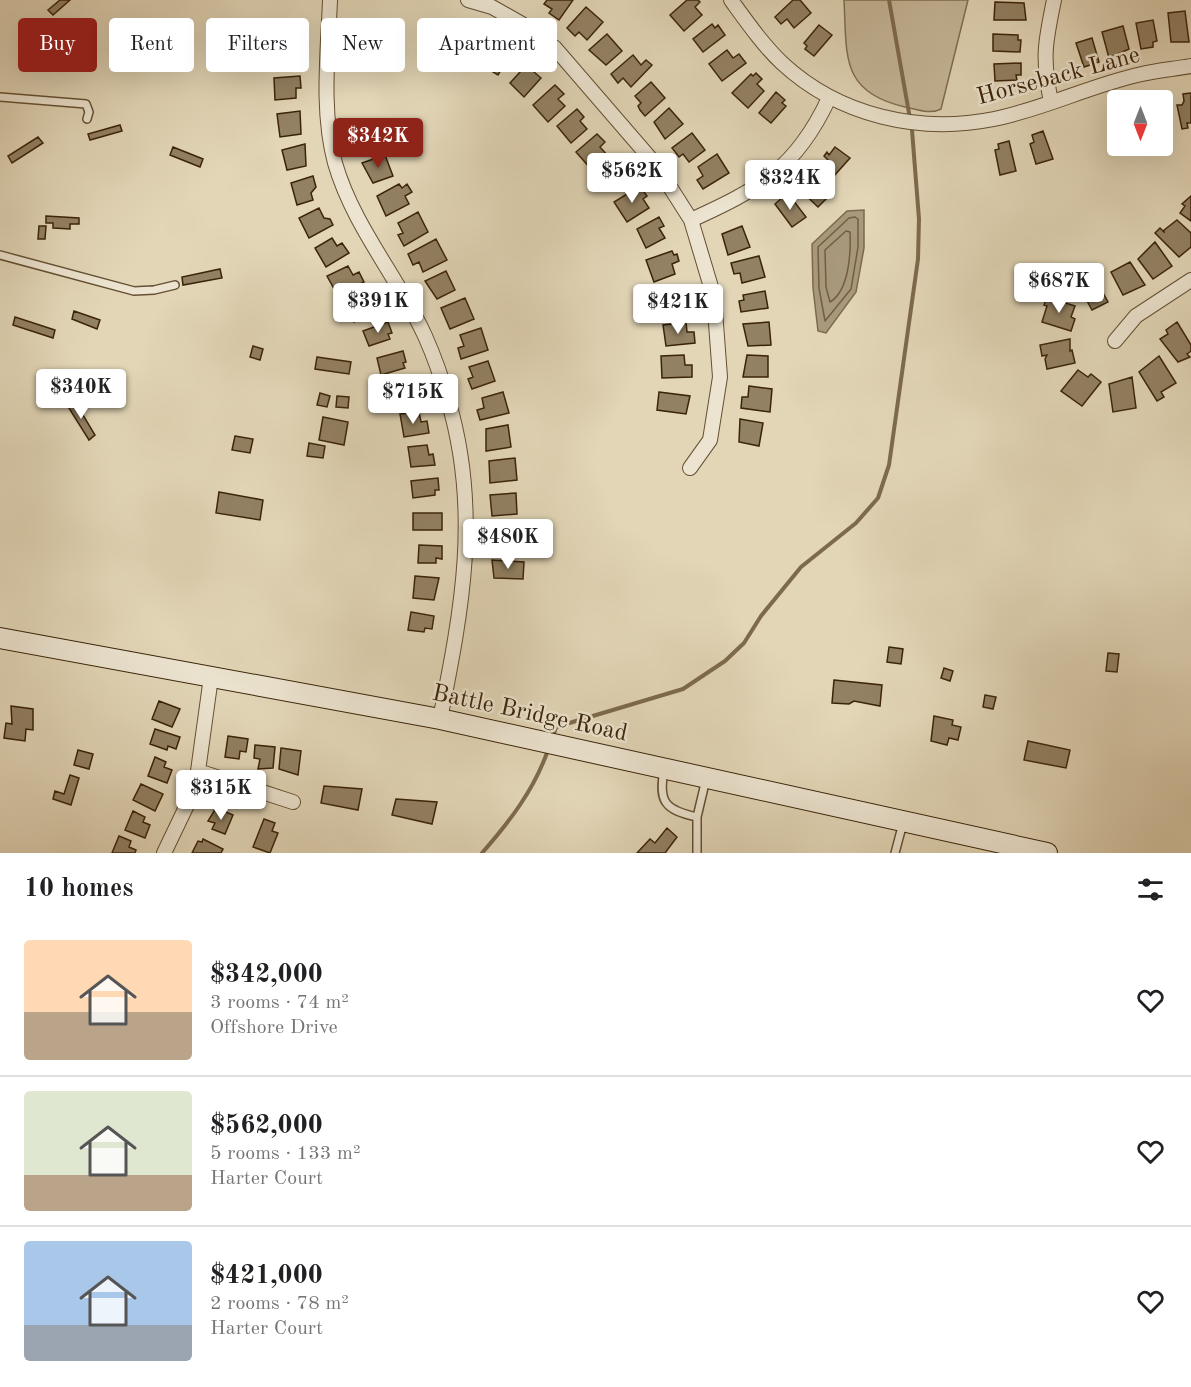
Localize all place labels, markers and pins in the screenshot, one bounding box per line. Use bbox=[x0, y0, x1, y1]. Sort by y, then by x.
pin: $342K bbox=[336, 118, 420, 169]
pin: $562K bbox=[590, 153, 674, 204]
pin: $324K bbox=[748, 160, 832, 211]
pin: $687K bbox=[1017, 263, 1101, 314]
pin: $391K bbox=[336, 283, 420, 334]
pin: $421K bbox=[636, 284, 720, 335]
pin: $340K bbox=[39, 369, 123, 420]
pin: $715K bbox=[371, 374, 455, 425]
pin: $480K bbox=[466, 519, 550, 570]
pin: $315K bbox=[179, 770, 263, 821]

